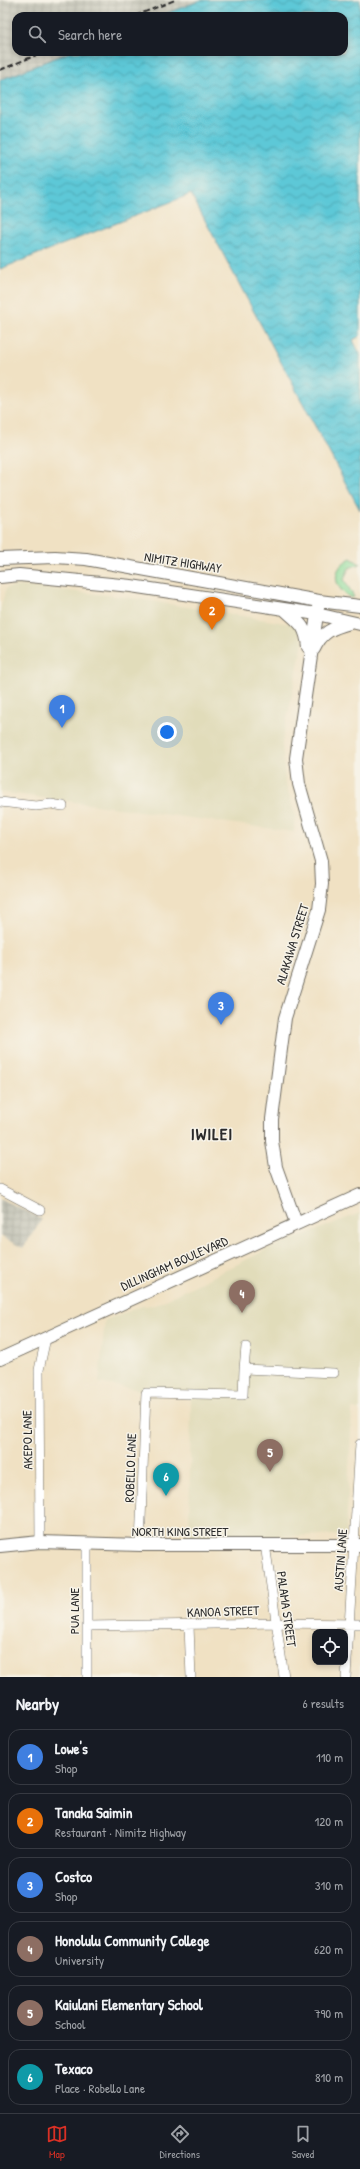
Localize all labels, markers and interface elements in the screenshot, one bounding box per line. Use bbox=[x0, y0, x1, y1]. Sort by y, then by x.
search box bbox=[12, 12, 348, 56]
icon: search bbox=[26, 23, 48, 45]
text: Search here bbox=[58, 24, 122, 45]
street label: NIMITZ HIGHWAY bbox=[143, 547, 223, 577]
pin: 2 bbox=[199, 597, 225, 630]
pin: 1 bbox=[49, 695, 75, 728]
your location bbox=[157, 722, 177, 742]
street label: ALAKAWA STREET bbox=[271, 901, 313, 987]
pin: 3 bbox=[208, 992, 234, 1025]
district label: IWILEI bbox=[191, 1122, 233, 1145]
street label: DILLINGHAM BOULEVARD bbox=[118, 1231, 231, 1295]
pin: 4 bbox=[229, 1280, 255, 1313]
street label: AKEPO LANE bbox=[17, 1410, 37, 1470]
street label: ROBELLO LANE bbox=[120, 1433, 140, 1503]
pin: 5 bbox=[257, 1439, 283, 1472]
pin: 6 bbox=[153, 1463, 179, 1496]
street label: NORTH KING STREET bbox=[132, 1522, 229, 1540]
street label: AUSTIN LANE bbox=[329, 1528, 351, 1592]
street label: PALAMA STREET bbox=[273, 1570, 301, 1649]
street label: PUA LANE bbox=[65, 1587, 83, 1634]
street label: KANOA STREET bbox=[187, 1601, 260, 1621]
map controls bbox=[312, 1629, 348, 1665]
button: locate bbox=[312, 1629, 348, 1665]
text: Nearby bbox=[16, 1692, 59, 1715]
text: 6 results bbox=[303, 1694, 344, 1712]
text: Lowe's bbox=[55, 1738, 88, 1759]
text: 1 bbox=[28, 1748, 32, 1766]
text: 110 m bbox=[316, 1748, 343, 1766]
text: Shop bbox=[55, 1759, 77, 1777]
text: Tanaka Saimin bbox=[55, 1802, 133, 1823]
text: 2 bbox=[27, 1812, 33, 1830]
text: 120 m bbox=[315, 1812, 343, 1830]
text: Restaurant · Nimitz Highway bbox=[55, 1823, 186, 1841]
text: Costco bbox=[55, 1866, 92, 1887]
text: 3 bbox=[27, 1876, 33, 1894]
text: 310 m bbox=[315, 1876, 343, 1894]
text: Shop bbox=[55, 1887, 77, 1905]
text: Honolulu Community College bbox=[55, 1930, 209, 1951]
text: 4 bbox=[28, 1940, 32, 1958]
text: 620 m bbox=[314, 1940, 343, 1958]
text: University bbox=[55, 1951, 104, 1969]
text: Kaiulani Elementary School bbox=[55, 1994, 203, 2015]
text: 5 bbox=[27, 2004, 33, 2022]
text: 790 m bbox=[314, 2004, 343, 2022]
text: School bbox=[55, 2015, 85, 2033]
text: Texaco bbox=[55, 2058, 92, 2079]
text: 6 bbox=[27, 2068, 33, 2086]
text: 810 m bbox=[315, 2068, 343, 2086]
text: Place · Robello Lane bbox=[55, 2079, 145, 2097]
tab: Map bbox=[46, 2123, 68, 2161]
tab: Directions bbox=[160, 2123, 200, 2161]
tab: Saved bbox=[292, 2123, 314, 2161]

